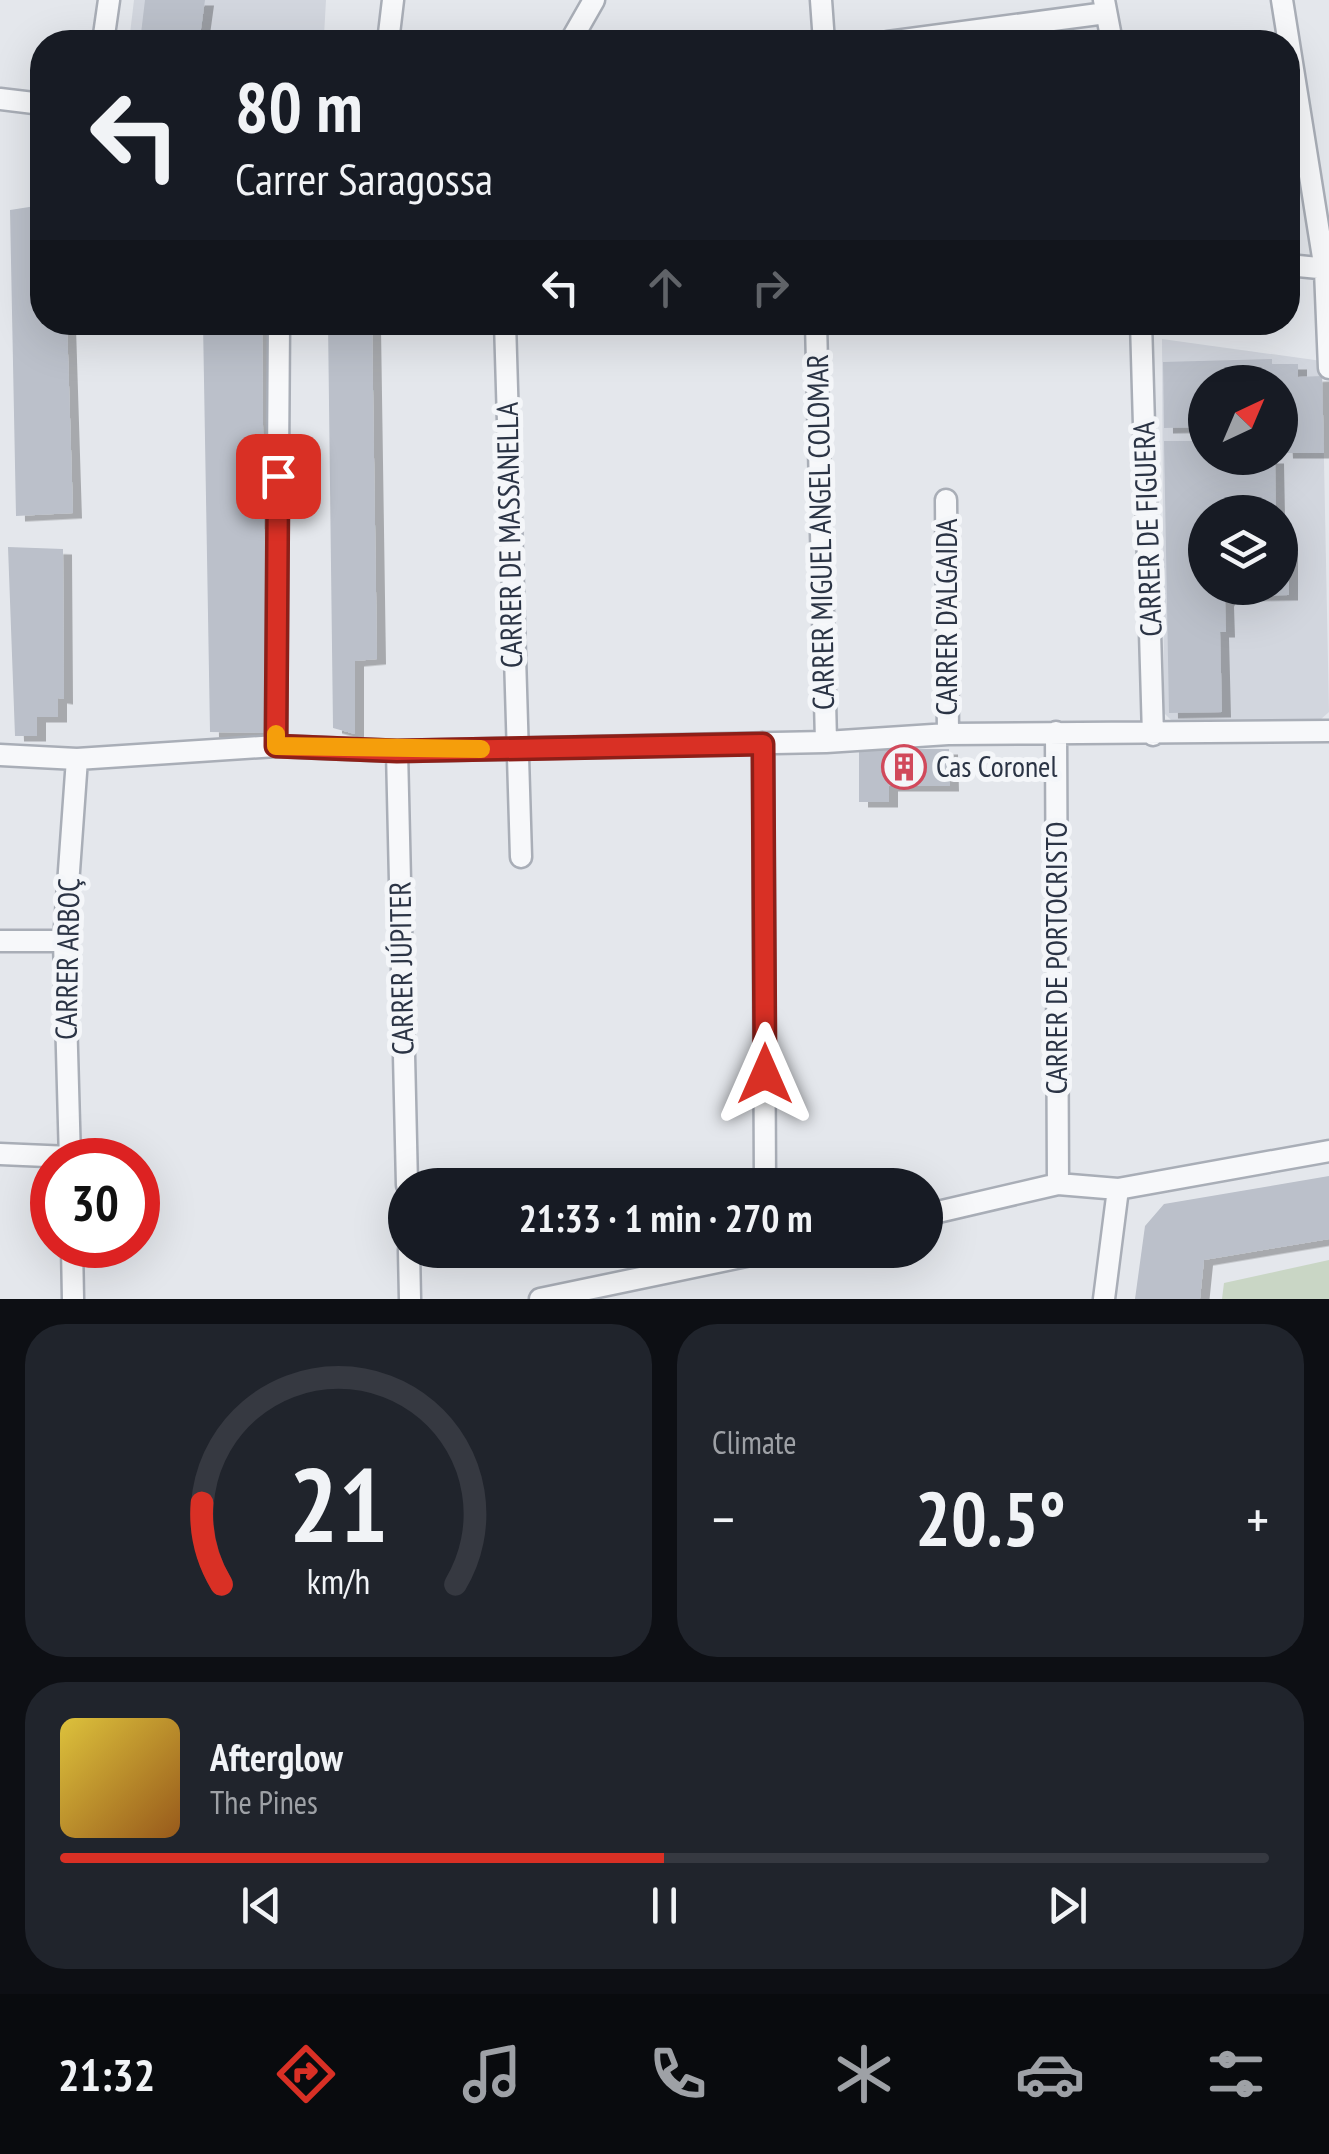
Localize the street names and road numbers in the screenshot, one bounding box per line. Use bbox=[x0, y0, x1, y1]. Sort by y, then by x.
street label: CARRER MIGUEL ANGEL COLOMAR bbox=[797, 354, 842, 710]
street label: CARRER DE MASSANELLA bbox=[487, 401, 530, 668]
street label: CARRER DE FIGUERA bbox=[1123, 420, 1170, 637]
street label: CARRER D'ALGAIDA bbox=[926, 518, 965, 716]
street label: CARRER DE PORTOCRISTO bbox=[1036, 822, 1075, 1094]
street label: CARRER ARBOÇ bbox=[46, 878, 87, 1040]
street label: CARRER JÚPITER bbox=[379, 881, 422, 1055]

